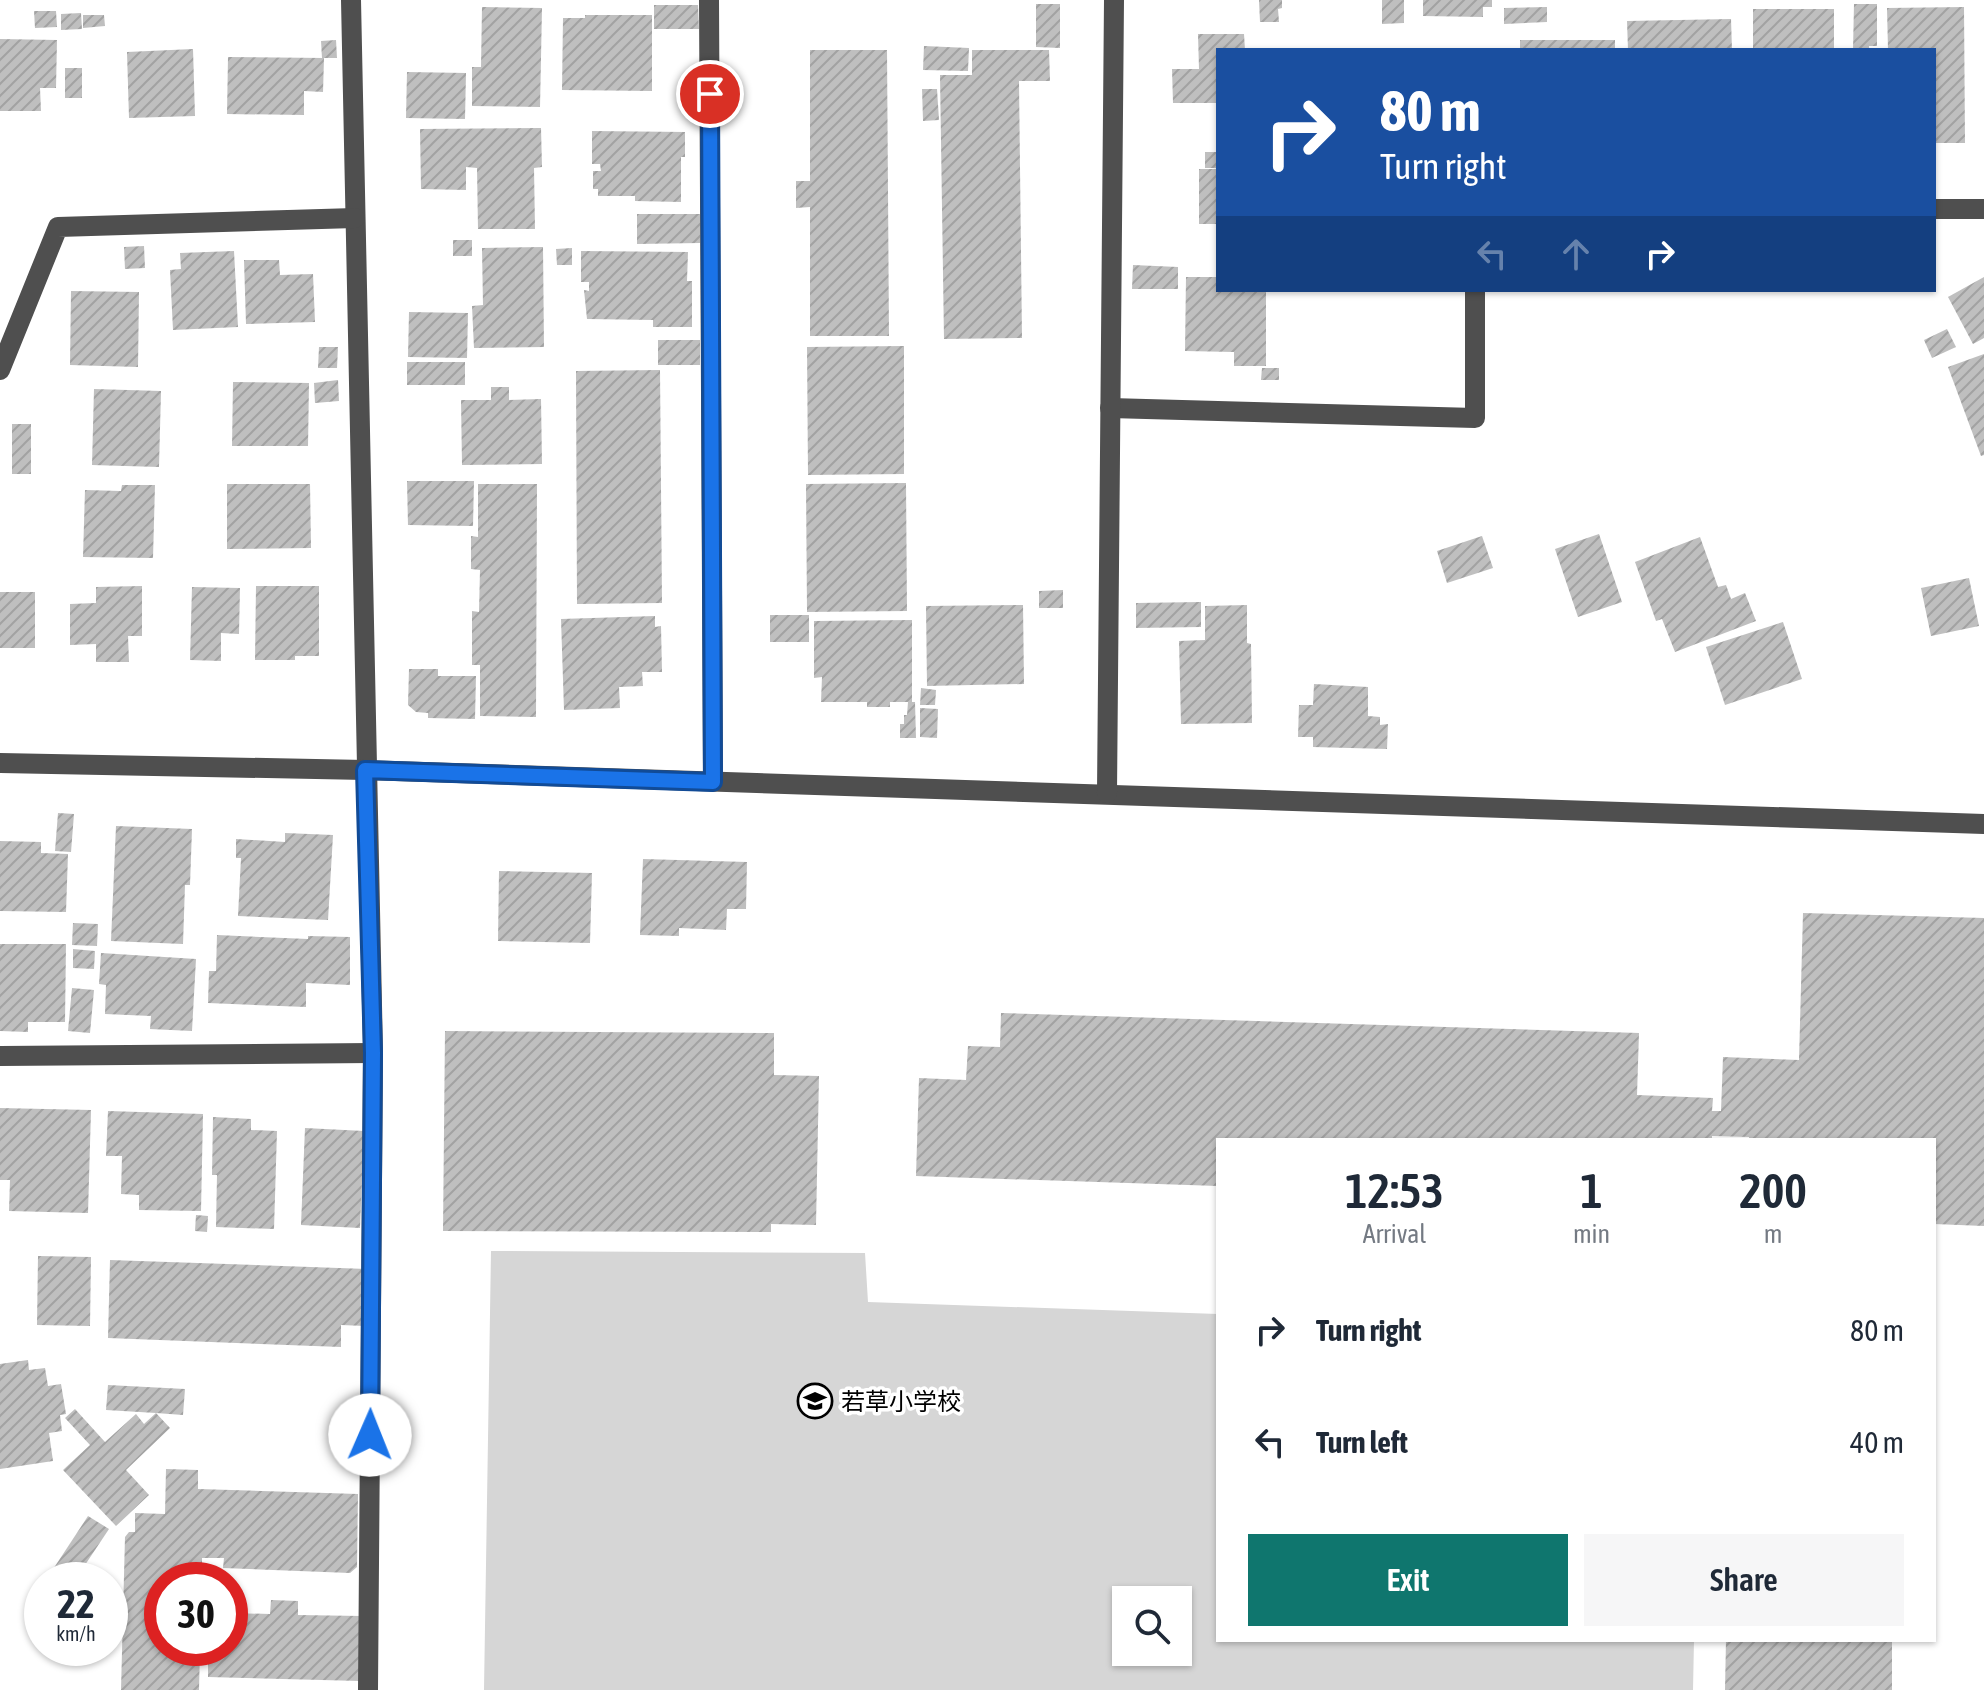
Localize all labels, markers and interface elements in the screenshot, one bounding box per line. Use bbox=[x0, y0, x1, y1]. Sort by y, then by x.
pin bbox=[676, 60, 744, 128]
icon: arrive bbox=[688, 72, 732, 116]
text: 80 m bbox=[1380, 79, 1481, 143]
icon: right bbox=[1248, 80, 1352, 184]
text: Turn right bbox=[1380, 145, 1507, 187]
icon: left bbox=[1470, 232, 1514, 276]
icon: ahead bbox=[1554, 232, 1598, 276]
icon: right bbox=[1638, 232, 1682, 276]
text: 12:53 bbox=[1345, 1163, 1444, 1218]
text: 1 bbox=[1580, 1163, 1603, 1218]
text: 200 bbox=[1739, 1163, 1807, 1218]
text: Arrival bbox=[1363, 1219, 1426, 1249]
text: min bbox=[1573, 1219, 1610, 1249]
text: m bbox=[1764, 1219, 1782, 1249]
icon: right bbox=[1248, 1308, 1292, 1352]
text: Turn right bbox=[1316, 1313, 1422, 1347]
text: 80 m bbox=[1850, 1313, 1904, 1347]
school or university icon: 若草小学校 bbox=[796, 1382, 834, 1420]
place label: 若草小学校 bbox=[841, 1388, 961, 1415]
position arrow bbox=[328, 1393, 412, 1477]
icon: left bbox=[1248, 1420, 1292, 1464]
text: Turn left bbox=[1316, 1425, 1408, 1459]
text: 40 m bbox=[1850, 1425, 1904, 1459]
button: Exit bbox=[1248, 1534, 1568, 1626]
button: Share bbox=[1584, 1534, 1904, 1626]
speed limit sign: 30 bbox=[144, 1562, 248, 1666]
text: 22 bbox=[57, 1581, 95, 1626]
map controls bbox=[1112, 1586, 1192, 1666]
button: search bbox=[1112, 1586, 1192, 1666]
text: km/h bbox=[56, 1622, 96, 1645]

